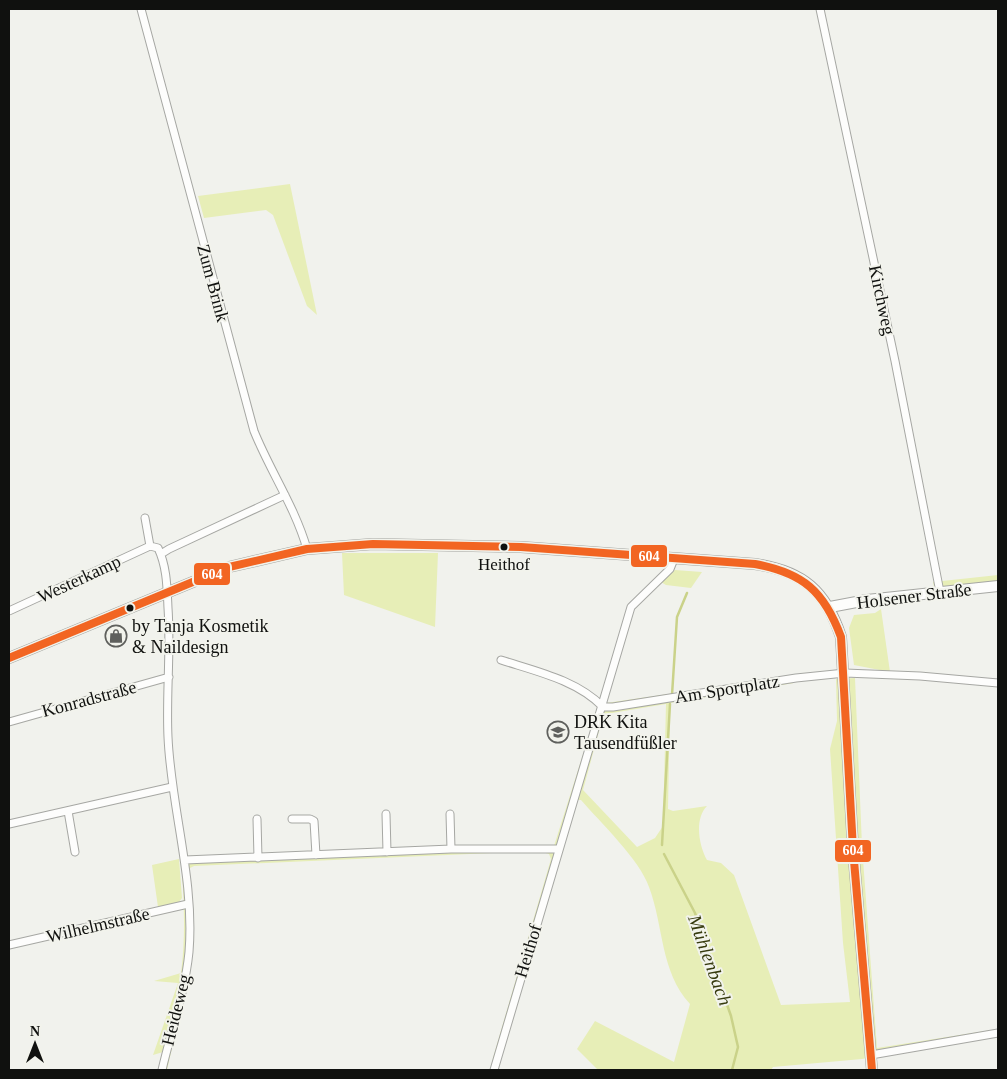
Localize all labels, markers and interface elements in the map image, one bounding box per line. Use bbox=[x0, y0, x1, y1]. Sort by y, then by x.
street label: Zum Brink bbox=[193, 242, 233, 324]
street label: Kirchweg bbox=[865, 263, 899, 337]
marker: Heithof bbox=[499, 542, 509, 552]
line badge: 604 bbox=[630, 544, 668, 568]
text: 604 bbox=[639, 549, 660, 564]
street label: Westerkamp bbox=[34, 551, 124, 607]
place label: Heithof bbox=[478, 555, 530, 574]
line badge: 604 bbox=[193, 562, 231, 586]
text: 604 bbox=[202, 567, 223, 582]
street label: Holsener Straße bbox=[855, 579, 973, 613]
unlabelled marker bbox=[125, 603, 135, 613]
place label: by Tanja Kosmetik & Naildesign bbox=[132, 616, 268, 657]
shop icon: by Tanja Kosmetik & Naildesign bbox=[104, 624, 128, 648]
street label: Am Sportplatz bbox=[673, 671, 781, 707]
street label: Konradstraße bbox=[40, 677, 138, 721]
place label: DRK Kita Tausendfüßler bbox=[574, 712, 677, 753]
school or university icon: DRK Kita Tausendfüßler bbox=[546, 720, 570, 744]
line badge: 604 bbox=[834, 839, 872, 863]
text: 604 bbox=[843, 843, 864, 858]
street label: Wilhelmstraße bbox=[44, 903, 152, 947]
water label: Mühlenbach bbox=[684, 911, 736, 1008]
street label: Heithof bbox=[510, 922, 546, 980]
street label: Heideweg bbox=[157, 972, 195, 1048]
north arrow bbox=[10, 1019, 60, 1069]
text: N bbox=[30, 1024, 40, 1039]

